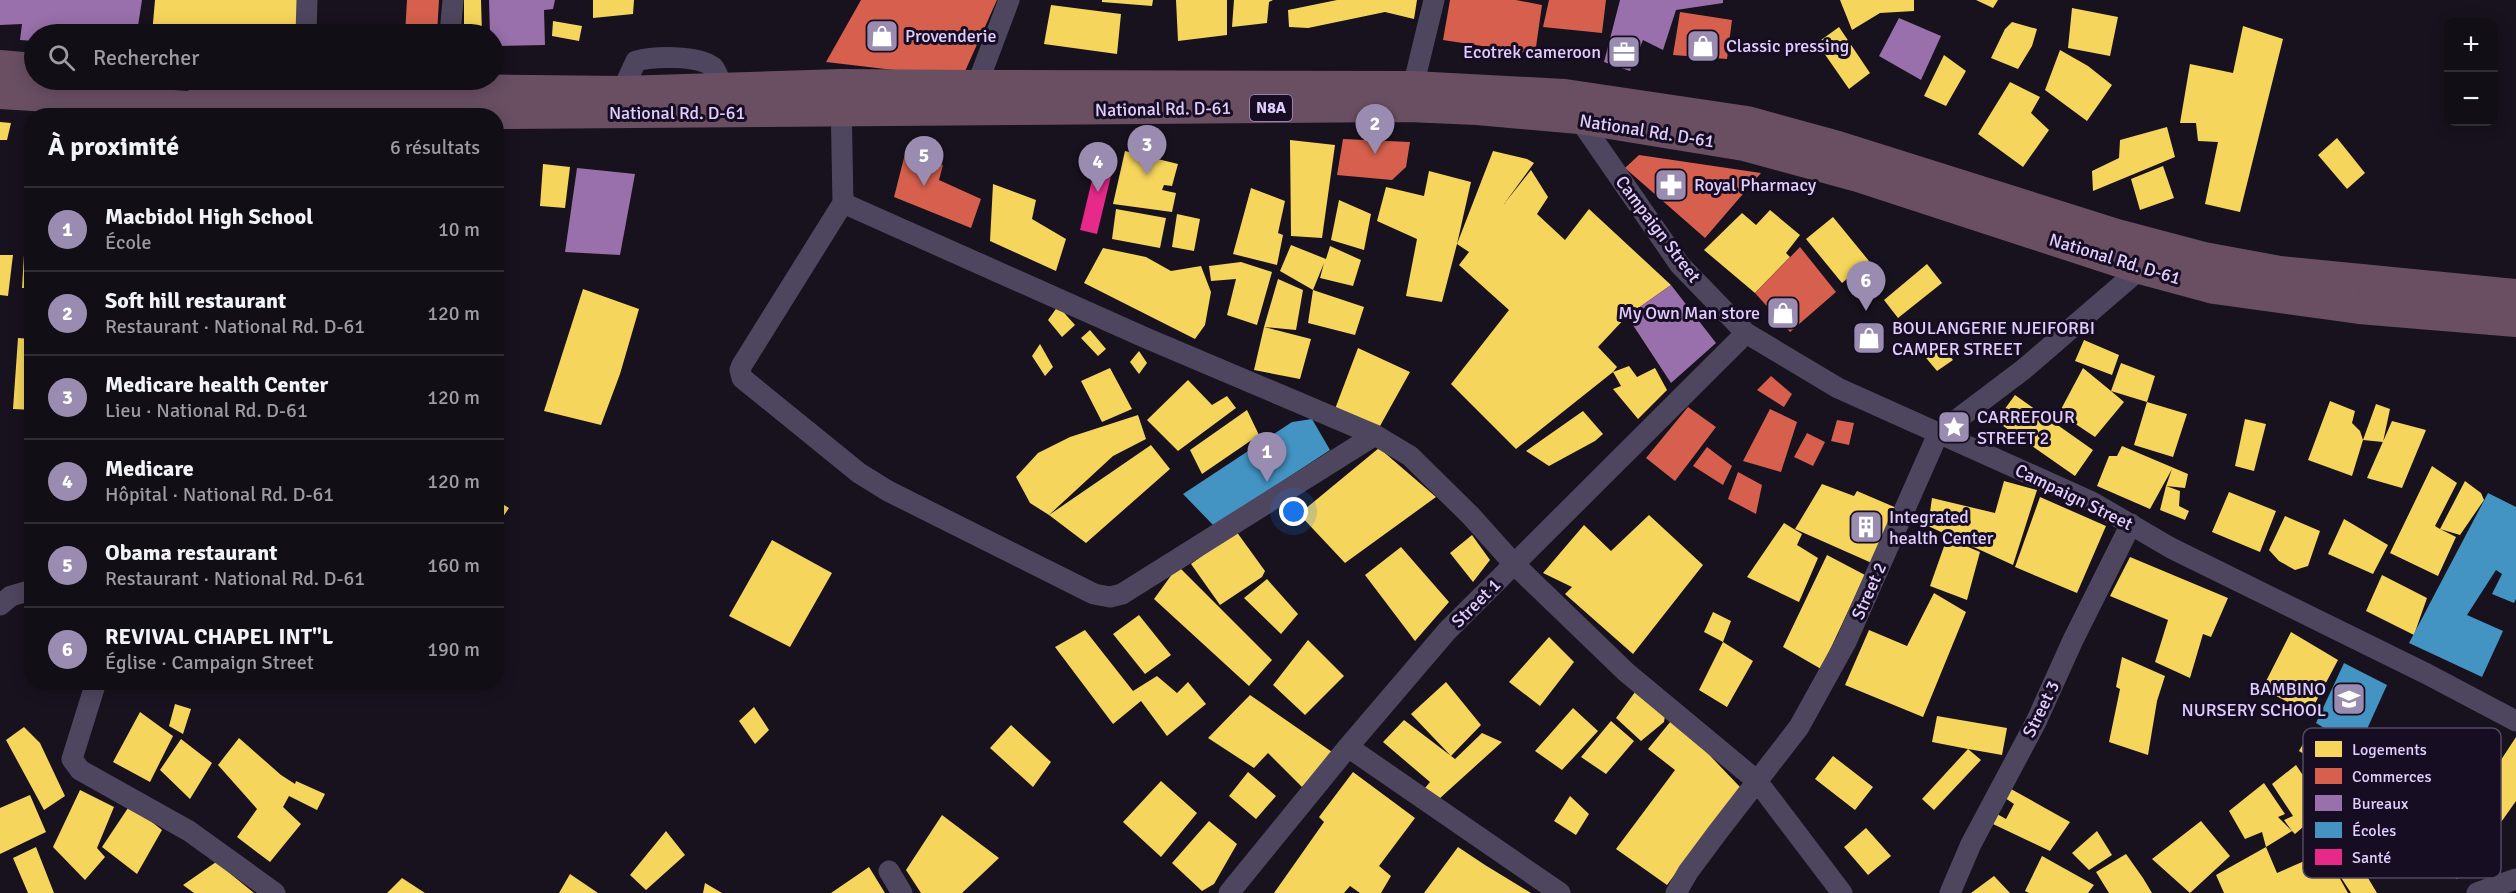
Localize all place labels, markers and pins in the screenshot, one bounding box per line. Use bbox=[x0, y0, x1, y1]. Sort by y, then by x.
shop icon: Provenderie bbox=[864, 18, 900, 54]
place label: Provenderie bbox=[905, 25, 997, 47]
shop icon: Classic pressing bbox=[1685, 28, 1721, 64]
office icon: Ecotrek cameroon bbox=[1606, 34, 1642, 70]
place label: Classic pressing bbox=[1726, 35, 1849, 57]
place label: Ecotrek cameroon bbox=[1463, 41, 1601, 63]
pin: 2 bbox=[1356, 104, 1394, 154]
pin: 3 bbox=[1128, 126, 1166, 175]
pin: 5 bbox=[904, 136, 944, 186]
pin: 4 bbox=[1078, 142, 1118, 192]
pharmacy icon: Royal Pharmacy bbox=[1653, 167, 1689, 203]
place label: Royal Pharmacy bbox=[1694, 174, 1817, 196]
pin: 6 bbox=[1846, 262, 1886, 311]
shop icon: My Own Man store bbox=[1765, 295, 1801, 331]
place label: My Own Man store bbox=[1618, 302, 1760, 324]
place label: BOULANGERIE NJEIFORBI CAMPER STREET bbox=[1892, 317, 2095, 360]
shop icon: BOULANGERIE NJEIFORBI CAMPER STREET bbox=[1851, 320, 1887, 356]
place label: CARREFOUR STREET 2 bbox=[1977, 406, 2075, 449]
place icon: CARREFOUR STREET 2 bbox=[1936, 409, 1972, 445]
pin: 1 bbox=[1248, 432, 1286, 482]
place label: Integrated health Center bbox=[1889, 506, 1994, 549]
building icon: Integrated health Center bbox=[1848, 509, 1884, 545]
place label: BAMBINO NURSERY SCHOOL bbox=[2181, 678, 2326, 721]
school or university icon: BAMBINO NURSERY SCHOOL bbox=[2331, 681, 2367, 717]

